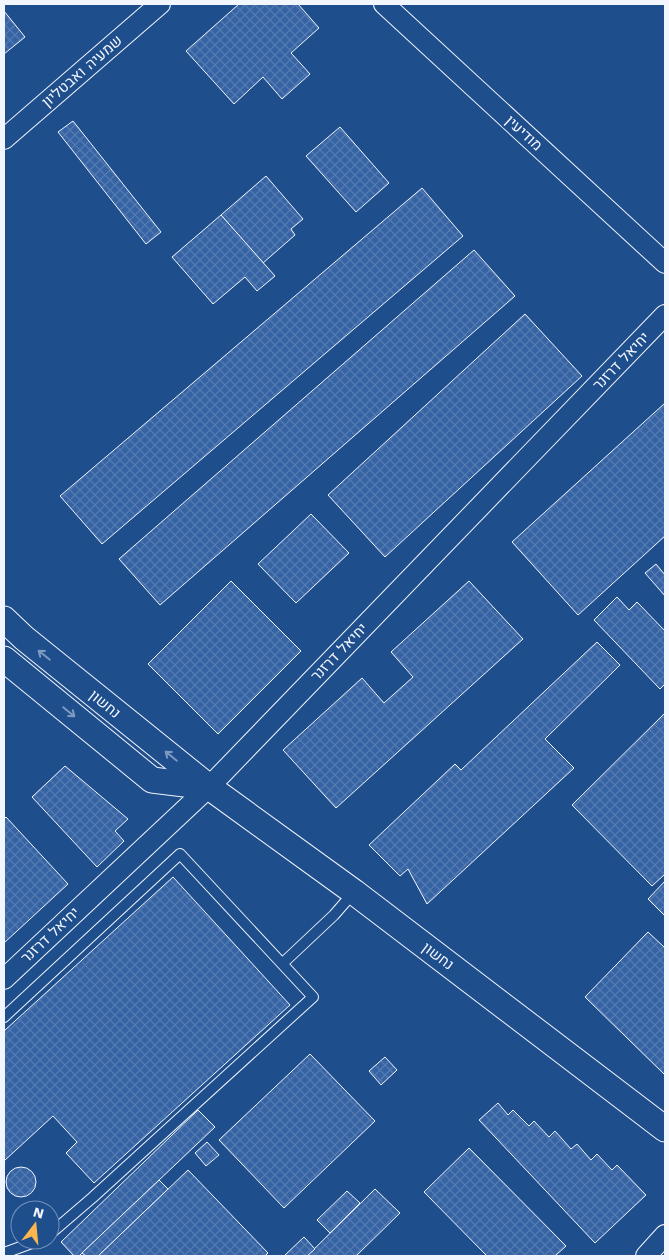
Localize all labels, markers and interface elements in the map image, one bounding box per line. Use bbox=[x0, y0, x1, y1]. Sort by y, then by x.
street label: שמעיה ואבטליון bbox=[38, 31, 126, 111]
street label: מודיעין bbox=[502, 111, 546, 155]
street label: יחיאל דרזנר bbox=[589, 328, 653, 394]
street label: יחיאל דרזנר bbox=[307, 619, 371, 685]
one-way arrow bbox=[38, 649, 51, 660]
street label: נחשון bbox=[86, 686, 124, 722]
one-way arrow bbox=[62, 707, 75, 718]
one-way arrow bbox=[165, 751, 178, 762]
street label: יחיאל דרזנר bbox=[17, 903, 83, 967]
street label: נחשון bbox=[419, 938, 457, 974]
north arrow bbox=[10, 1200, 60, 1250]
text: N bbox=[31, 1203, 46, 1222]

